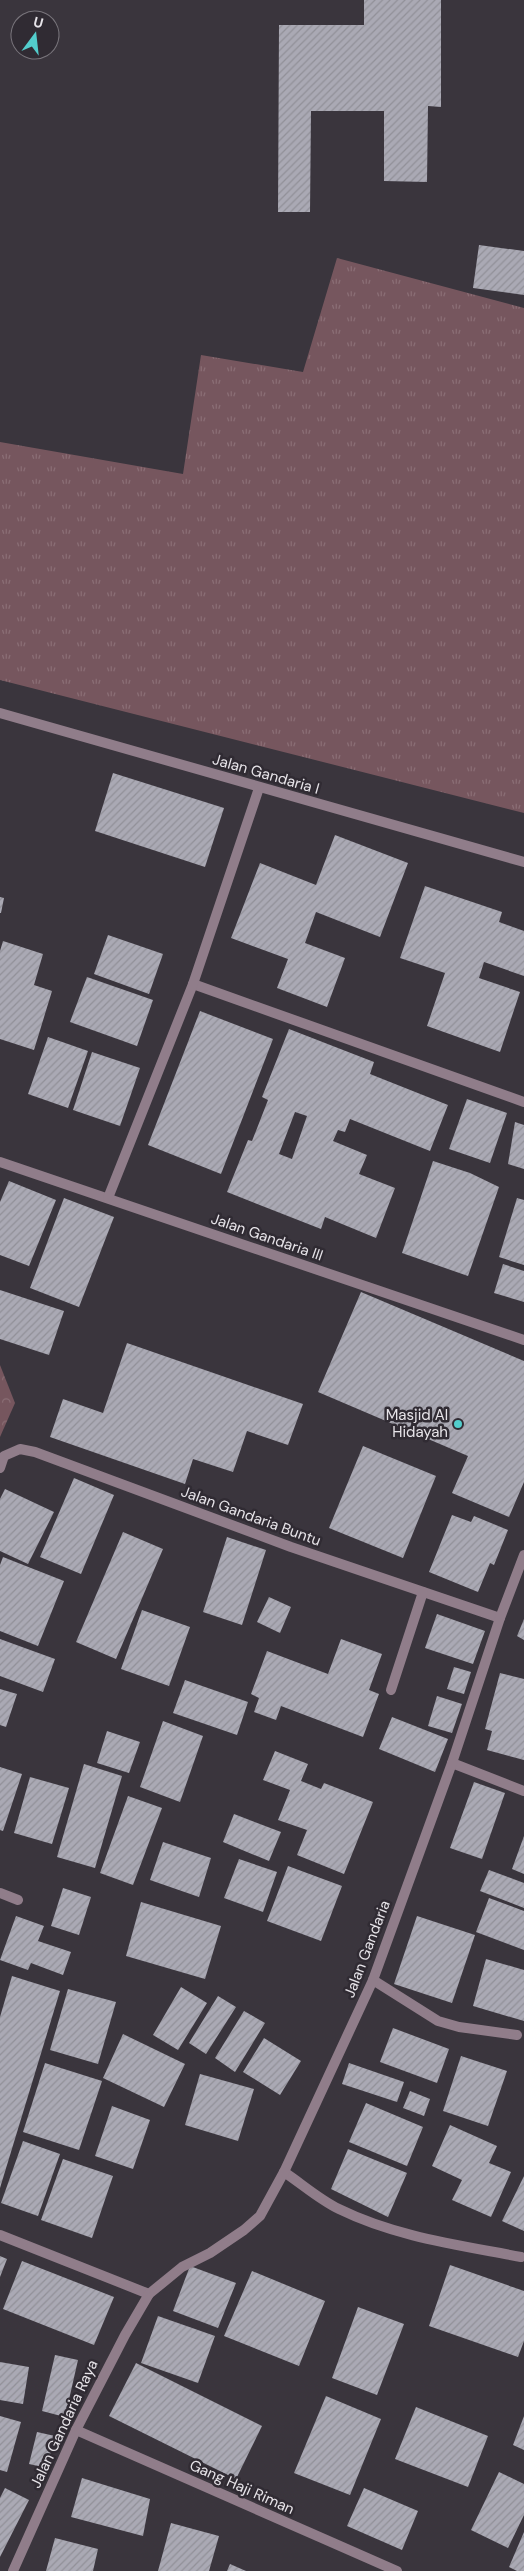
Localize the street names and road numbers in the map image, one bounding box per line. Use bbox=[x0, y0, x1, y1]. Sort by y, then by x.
street label: Jalan Gandaria I bbox=[210, 749, 322, 799]
street label: Jalan Gandaria III bbox=[208, 1208, 326, 1266]
street label: Jalan Gandaria Buntu bbox=[178, 1481, 324, 1551]
street label: Jalan Gandaria bbox=[339, 1897, 395, 2001]
street label: Jalan Gandaria Raya bbox=[25, 2357, 103, 2491]
street label: Gang Haji Riman bbox=[186, 2455, 298, 2519]

